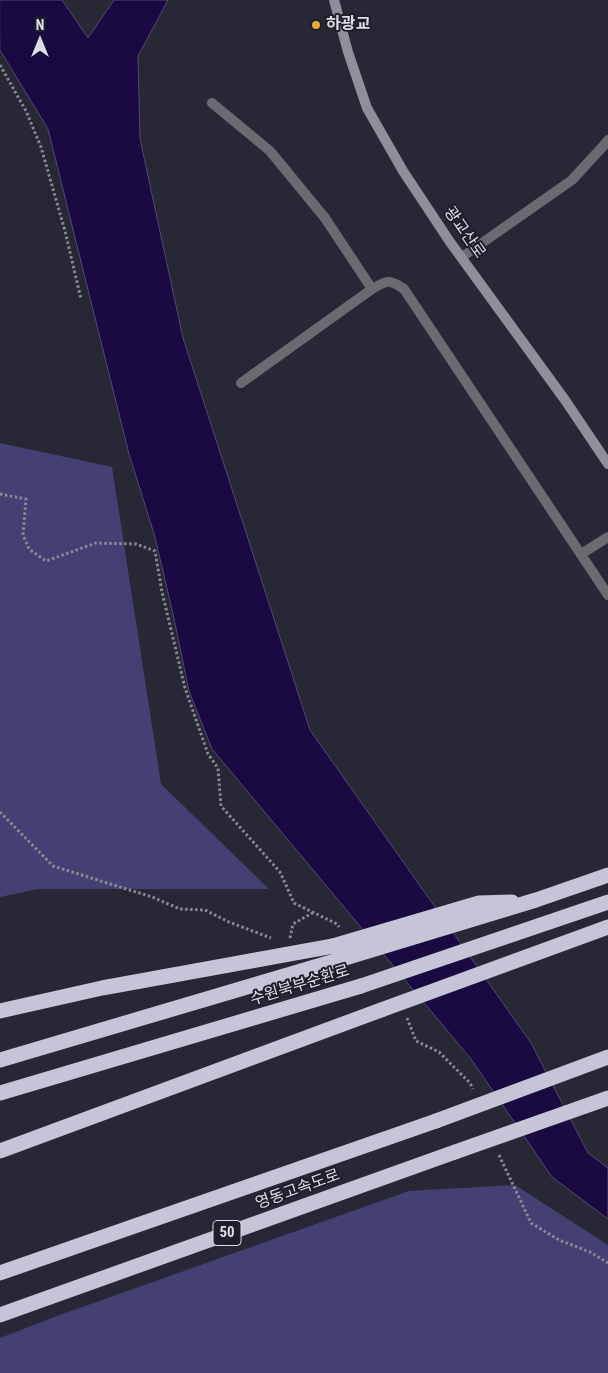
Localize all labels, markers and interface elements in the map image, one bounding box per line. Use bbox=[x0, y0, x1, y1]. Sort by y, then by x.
north arrow bbox=[15, 15, 65, 65]
place label: 하광교 bbox=[326, 15, 370, 35]
text: N bbox=[36, 17, 44, 33]
marker: 하광교 bbox=[310, 19, 322, 31]
street label: 광교산로 bbox=[439, 203, 489, 263]
street label: 수원북부순환로 bbox=[248, 962, 352, 1010]
street label: 영동고속도로 bbox=[253, 1166, 343, 1214]
road number: 50 bbox=[213, 1220, 241, 1246]

